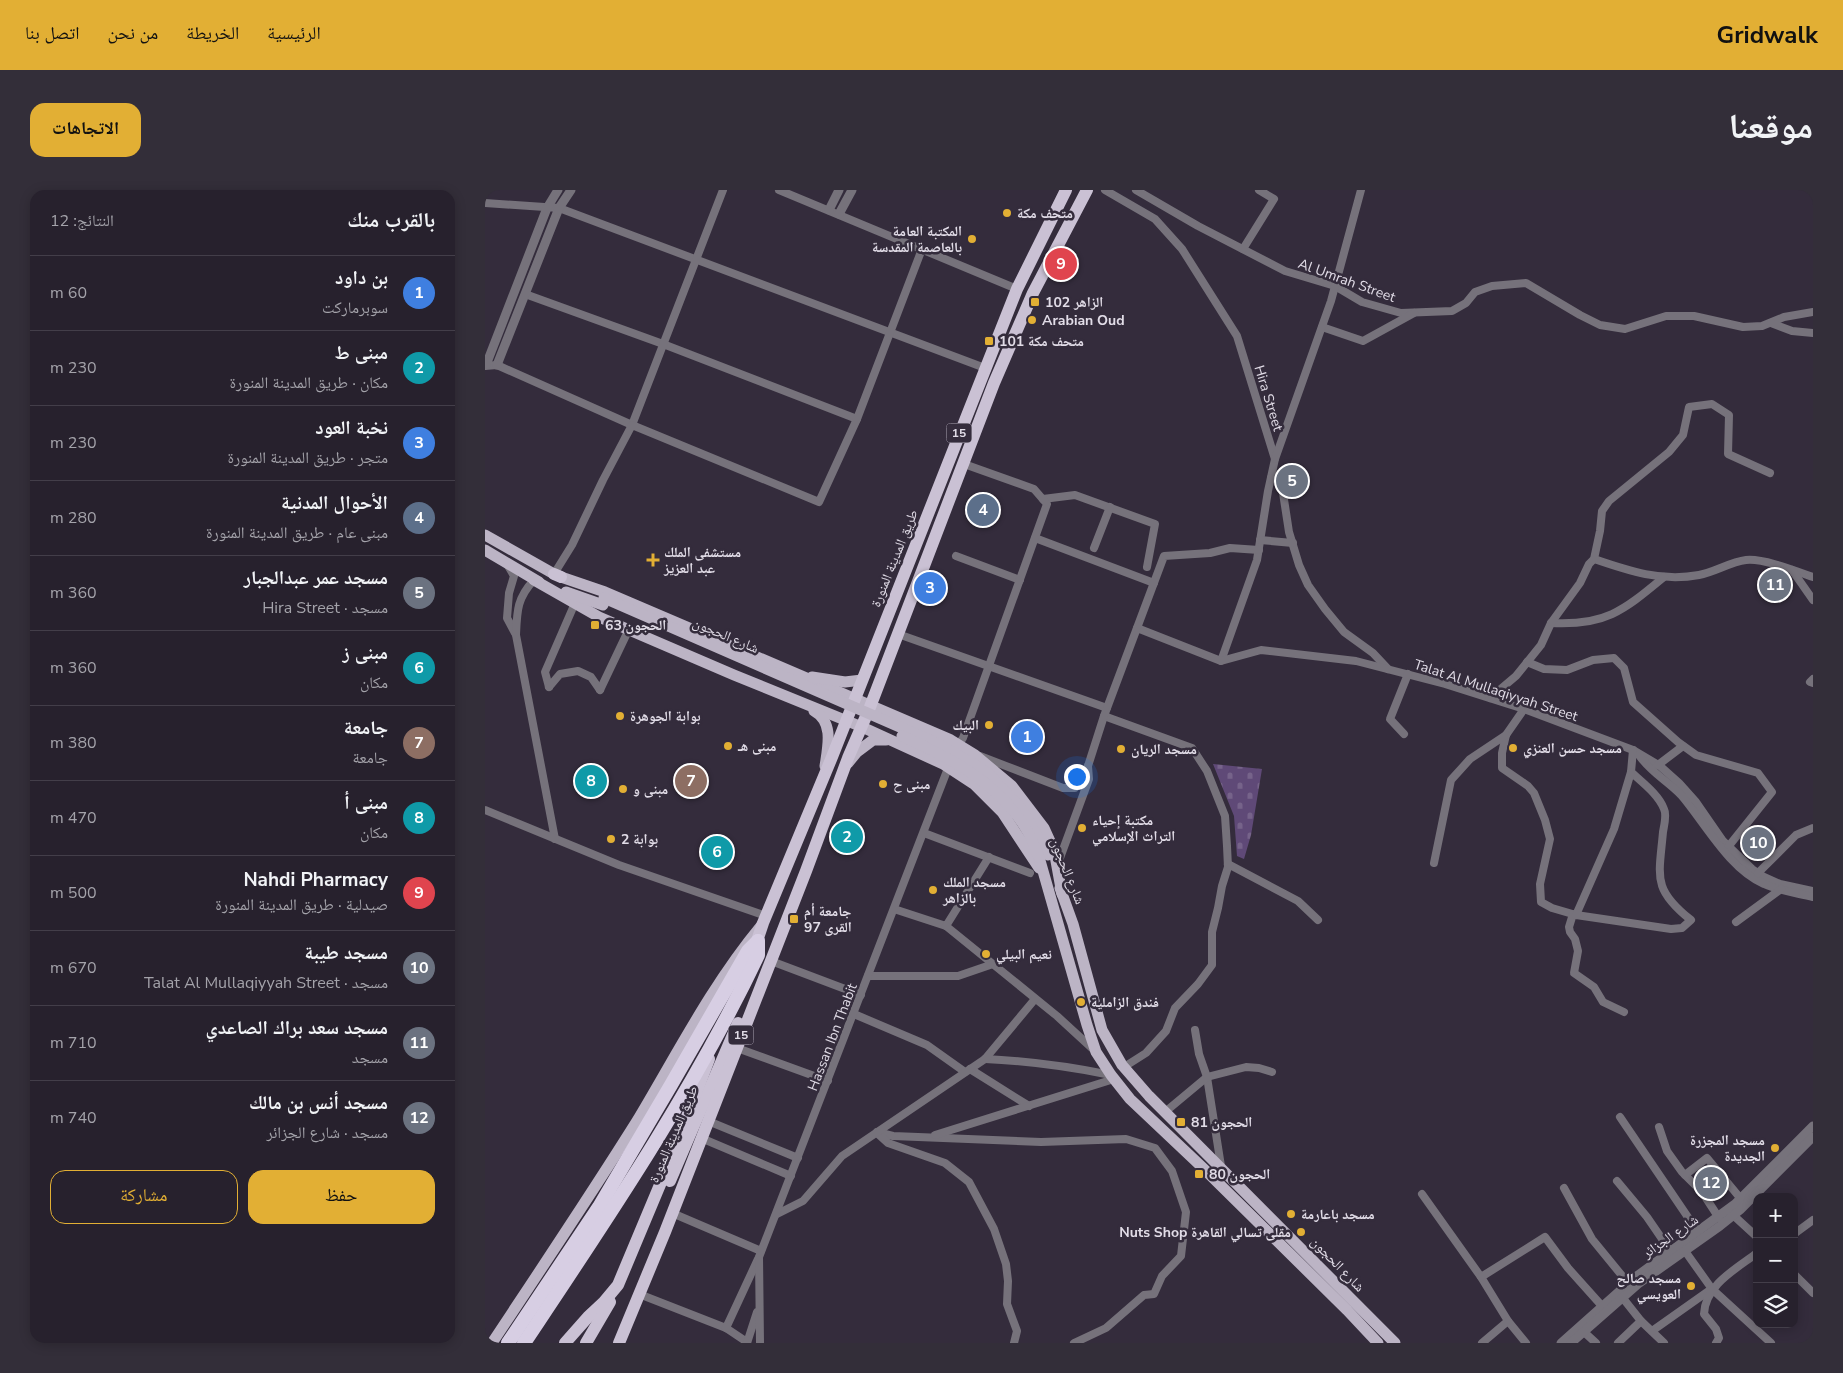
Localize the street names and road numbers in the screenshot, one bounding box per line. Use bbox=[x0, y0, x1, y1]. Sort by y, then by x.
street label: Al Umrah Street bbox=[1296, 254, 1398, 307]
street label: Hira Street bbox=[1249, 363, 1288, 434]
road number: 15 bbox=[947, 424, 971, 442]
street label: طريق المدينة المنورة bbox=[866, 507, 923, 610]
street label: شارع الحجون bbox=[690, 613, 762, 658]
street label: Talat Al Mullaqiyyah Street bbox=[1411, 655, 1580, 726]
street label: شارع الحجون bbox=[1046, 835, 1089, 907]
street label: Hassan Ibn Thabit bbox=[803, 981, 862, 1094]
road number: 15 bbox=[729, 1026, 753, 1044]
street label: طريق المدينة المنورة bbox=[644, 1083, 702, 1186]
street label: شارع الجزائر bbox=[1638, 1210, 1702, 1263]
street label: شارع الحجون bbox=[1307, 1233, 1369, 1296]

